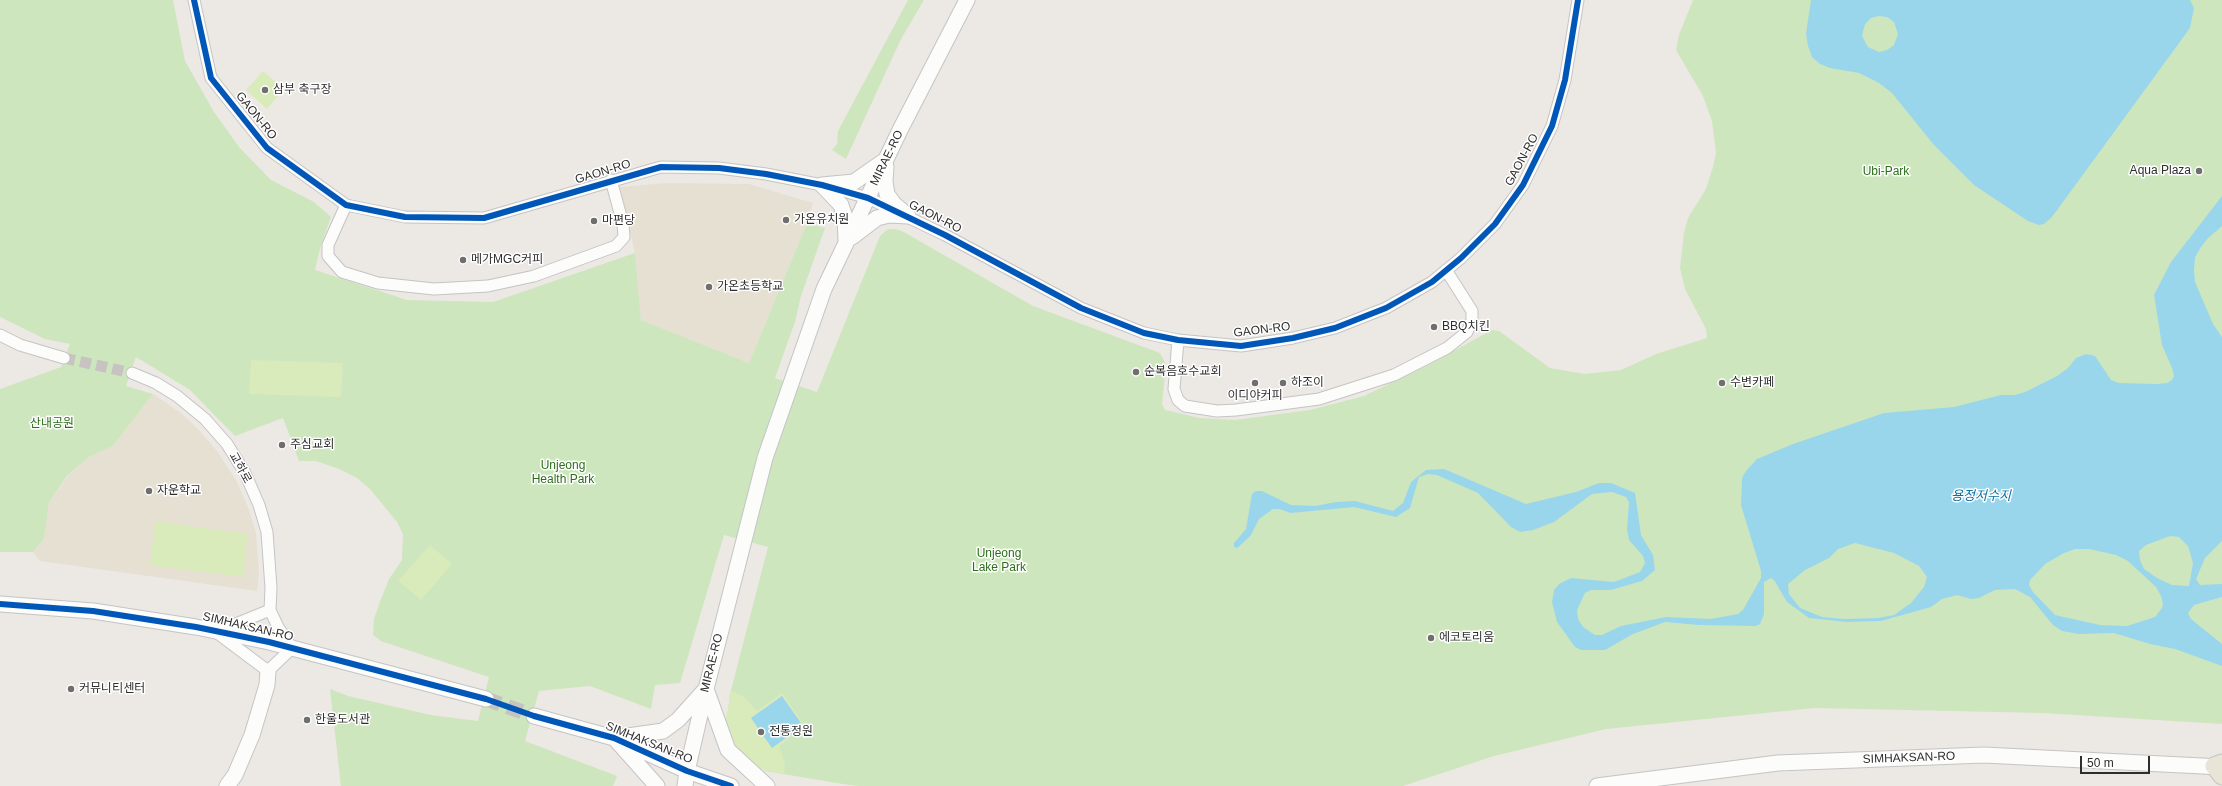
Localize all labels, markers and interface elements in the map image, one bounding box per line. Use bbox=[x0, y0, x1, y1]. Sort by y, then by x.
place label: 삼부 축구장 bbox=[273, 83, 332, 97]
marker: 삼부 축구장 bbox=[260, 85, 270, 95]
street label: GAON-RO bbox=[232, 89, 280, 143]
street label: MIRAE-RO bbox=[867, 128, 907, 188]
street label: GAON-RO bbox=[1502, 131, 1542, 189]
street label: GAON-RO bbox=[573, 157, 633, 187]
place label: Aqua Plaza bbox=[2130, 164, 2191, 178]
park label: Ubi-Park bbox=[1863, 165, 1909, 179]
marker: Aqua Plaza bbox=[2194, 166, 2204, 176]
street label: GAON-RO bbox=[906, 198, 964, 236]
place label: 가온유치원 bbox=[794, 213, 849, 227]
place label: 마편당 bbox=[602, 214, 635, 228]
marker: 가온유치원 bbox=[781, 215, 791, 225]
marker: 마편당 bbox=[589, 216, 599, 226]
place label: 메가MGC커피 bbox=[471, 253, 543, 267]
marker: 메가MGC커피 bbox=[458, 255, 468, 265]
place label: 가온초등학교 bbox=[717, 280, 783, 294]
marker: 가온초등학교 bbox=[704, 282, 714, 292]
street label: GAON-RO bbox=[1233, 319, 1291, 341]
place label: BBQ치킨 bbox=[1442, 320, 1489, 334]
marker: BBQ치킨 bbox=[1429, 322, 1439, 332]
place label: 순복음호수교회 bbox=[1144, 365, 1221, 379]
marker: 순복음호수교회 bbox=[1131, 367, 1141, 377]
place label: 하조이 bbox=[1291, 376, 1324, 390]
place label: 수변카페 bbox=[1730, 376, 1774, 390]
marker: 이디야커피 bbox=[1250, 378, 1260, 388]
marker: 하조이 bbox=[1278, 378, 1288, 388]
marker: 수변카페 bbox=[1717, 378, 1727, 388]
place label: 이디야커피 bbox=[1227, 389, 1283, 403]
park label: 산내공원 bbox=[30, 417, 74, 431]
place label: 주심교회 bbox=[290, 438, 334, 452]
marker: 주심교회 bbox=[277, 440, 287, 450]
street label: 교하로 bbox=[226, 450, 254, 486]
park label: Unjeong Health Park bbox=[532, 459, 594, 487]
place label: 자운학교 bbox=[157, 484, 201, 498]
marker: 자운학교 bbox=[144, 486, 154, 496]
water label: 용정저수지 bbox=[1951, 488, 2011, 504]
park label: Unjeong Lake Park bbox=[972, 547, 1026, 575]
street label: SIMHAKSAN-RO bbox=[201, 610, 295, 644]
place label: 에코토리움 bbox=[1439, 631, 1494, 645]
street label: MIRAE-RO bbox=[698, 632, 726, 694]
marker: 에코토리움 bbox=[1426, 633, 1436, 643]
place label: 커뮤니티센터 bbox=[79, 682, 145, 696]
marker: 커뮤니티센터 bbox=[66, 684, 76, 694]
place label: 한울도서관 bbox=[315, 713, 370, 727]
marker: 한울도서관 bbox=[302, 715, 312, 725]
street label: SIMHAKSAN-RO bbox=[603, 719, 695, 767]
place label: 전통정원 bbox=[769, 725, 813, 739]
marker: 전통정원 bbox=[756, 727, 766, 737]
scale bar bbox=[2082, 748, 2152, 774]
street label: SIMHAKSAN-RO bbox=[1862, 749, 1956, 767]
text: 50 m bbox=[2087, 756, 2114, 770]

